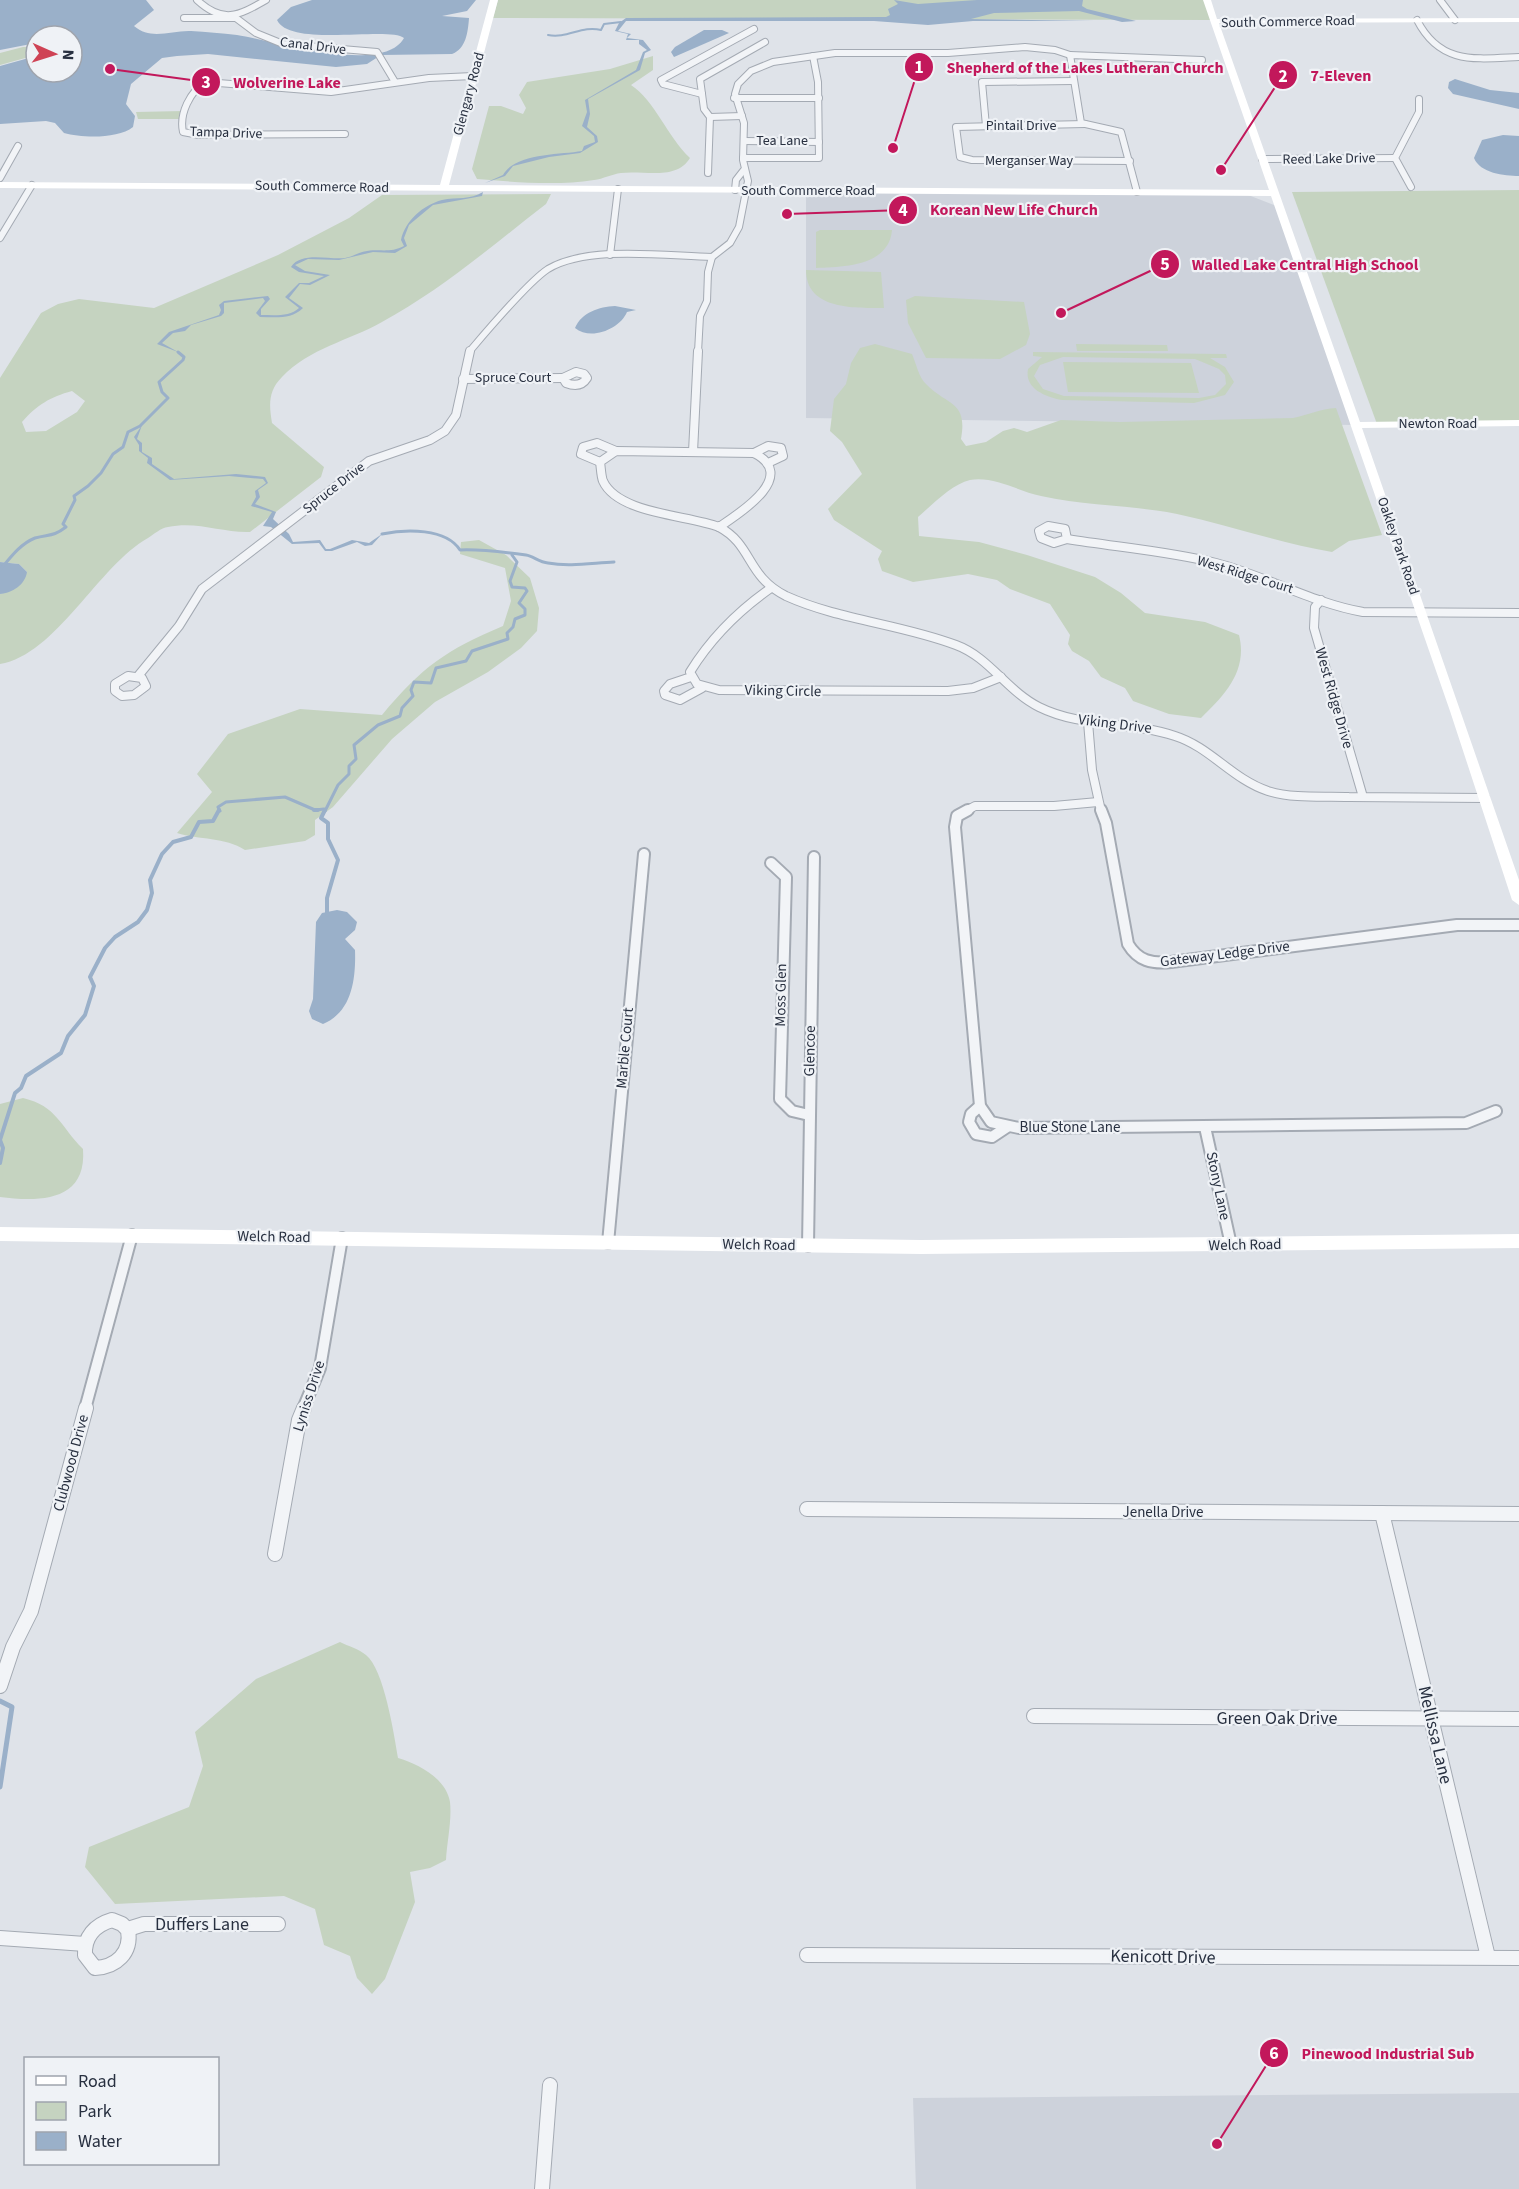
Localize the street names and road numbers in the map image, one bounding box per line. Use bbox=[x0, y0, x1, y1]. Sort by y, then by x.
street label: South Commerce Road bbox=[1221, 11, 1355, 33]
street label: Canal Drive bbox=[279, 32, 347, 60]
street label: Glengary Road bbox=[448, 50, 490, 138]
street label: Pintail Drive bbox=[986, 116, 1056, 136]
street label: Tampa Drive bbox=[189, 122, 263, 144]
street label: Tea Lane bbox=[756, 131, 808, 151]
street label: Reed Lake Drive bbox=[1282, 148, 1376, 170]
street label: Merganser Way bbox=[985, 151, 1074, 171]
street label: South Commerce Road bbox=[255, 176, 389, 198]
street label: South Commerce Road bbox=[741, 181, 875, 201]
street label: Spruce Court bbox=[475, 368, 551, 388]
street label: Newton Road bbox=[1399, 414, 1477, 434]
street label: Spruce Drive bbox=[299, 457, 369, 519]
street label: Oakley Park Road bbox=[1372, 494, 1424, 598]
street label: West Ridge Court bbox=[1194, 551, 1296, 599]
street label: West Ridge Drive bbox=[1310, 645, 1358, 751]
street label: Viking Circle bbox=[744, 680, 822, 702]
street label: Viking Drive bbox=[1077, 709, 1153, 739]
street label: Gateway Ledge Drive bbox=[1159, 936, 1291, 972]
street label: Moss Glen bbox=[770, 963, 792, 1027]
street label: Marble Court bbox=[611, 1007, 639, 1089]
street label: Glencoe bbox=[799, 1025, 821, 1077]
street label: Blue Stone Lane bbox=[1019, 1117, 1121, 1138]
street label: Stony Lane bbox=[1201, 1150, 1235, 1222]
street label: Welch Road bbox=[237, 1226, 311, 1248]
street label: Welch Road bbox=[722, 1234, 796, 1256]
street label: Welch Road bbox=[1208, 1234, 1282, 1256]
street label: Lyniss Drive bbox=[288, 1358, 330, 1434]
street label: Clubwood Drive bbox=[48, 1412, 94, 1514]
street label: Jenella Drive bbox=[1123, 1502, 1204, 1523]
street label: Mellissa Lane bbox=[1412, 1683, 1458, 1787]
street label: Green Oak Drive bbox=[1216, 1706, 1338, 1731]
street label: Duffers Lane bbox=[155, 1912, 249, 1937]
street label: Kenicott Drive bbox=[1110, 1944, 1216, 1970]

